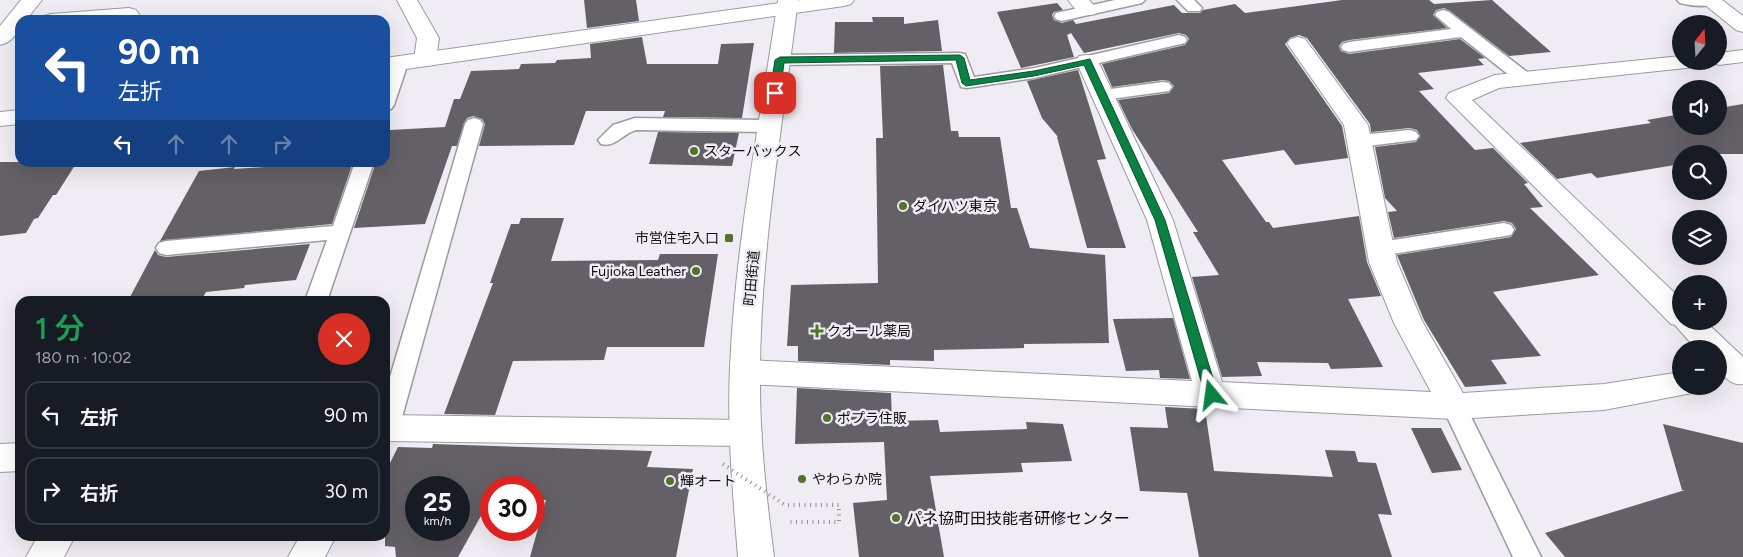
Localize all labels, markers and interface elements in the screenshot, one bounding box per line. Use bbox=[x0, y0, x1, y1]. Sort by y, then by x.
north arrow bbox=[1672, 15, 1728, 70]
map controls bbox=[1672, 15, 1727, 395]
text: 90 m bbox=[118, 31, 200, 73]
icon: left bbox=[35, 35, 100, 100]
pin bbox=[754, 72, 796, 114]
text: 左折 bbox=[118, 78, 162, 105]
icon: arrive bbox=[761, 79, 789, 107]
button: sound bbox=[1672, 80, 1727, 135]
icon: left bbox=[109, 130, 137, 158]
icon: ahead bbox=[162, 130, 190, 158]
icon: ahead bbox=[215, 130, 243, 158]
icon: right bbox=[268, 130, 296, 158]
place label: スターバックス bbox=[704, 143, 801, 160]
marker: スターバックス bbox=[688, 145, 700, 157]
button: search bbox=[1672, 145, 1727, 200]
place label: ダイハツ東京 bbox=[913, 198, 997, 215]
marker: ダイハツ東京 bbox=[897, 200, 909, 212]
button: layers bbox=[1672, 210, 1727, 265]
place label: 市営住宅入口 bbox=[635, 230, 719, 247]
marker: 市営住宅入口 bbox=[723, 232, 735, 244]
street label: 町田街道 bbox=[741, 249, 763, 307]
place label: Fujioka Leather bbox=[591, 263, 686, 280]
marker: Fujioka Leather bbox=[690, 265, 702, 277]
button: + bbox=[1672, 275, 1727, 330]
text: 1 分 bbox=[35, 310, 85, 347]
button: close bbox=[318, 313, 370, 365]
place label: クオール薬局 bbox=[827, 323, 911, 340]
marker: クオール薬局 bbox=[811, 325, 823, 337]
button: − bbox=[1672, 340, 1727, 395]
text: 180 m · 10:02 bbox=[35, 348, 131, 367]
position arrow bbox=[1185, 368, 1237, 420]
icon: left bbox=[37, 401, 65, 429]
text: 90 m bbox=[324, 404, 368, 427]
text: 左折 bbox=[80, 406, 118, 429]
place label: ポプラ住販 bbox=[837, 410, 907, 427]
marker: ポプラ住販 bbox=[821, 412, 833, 424]
place label: やわらか院 bbox=[812, 471, 882, 488]
place label: 輝オート bbox=[680, 473, 736, 490]
marker: やわらか院 bbox=[796, 473, 808, 485]
marker: 輝オート bbox=[664, 475, 676, 487]
speed limit sign: 30 bbox=[480, 476, 545, 541]
icon: right bbox=[37, 477, 65, 505]
text: 30 m bbox=[325, 480, 368, 503]
text: 右折 bbox=[80, 482, 118, 505]
text: 25 bbox=[423, 487, 452, 517]
place label: パネ協町田技能者研修センター bbox=[906, 509, 1130, 528]
marker: パネ協町田技能者研修センター bbox=[890, 512, 902, 524]
text: km/h bbox=[424, 514, 451, 528]

